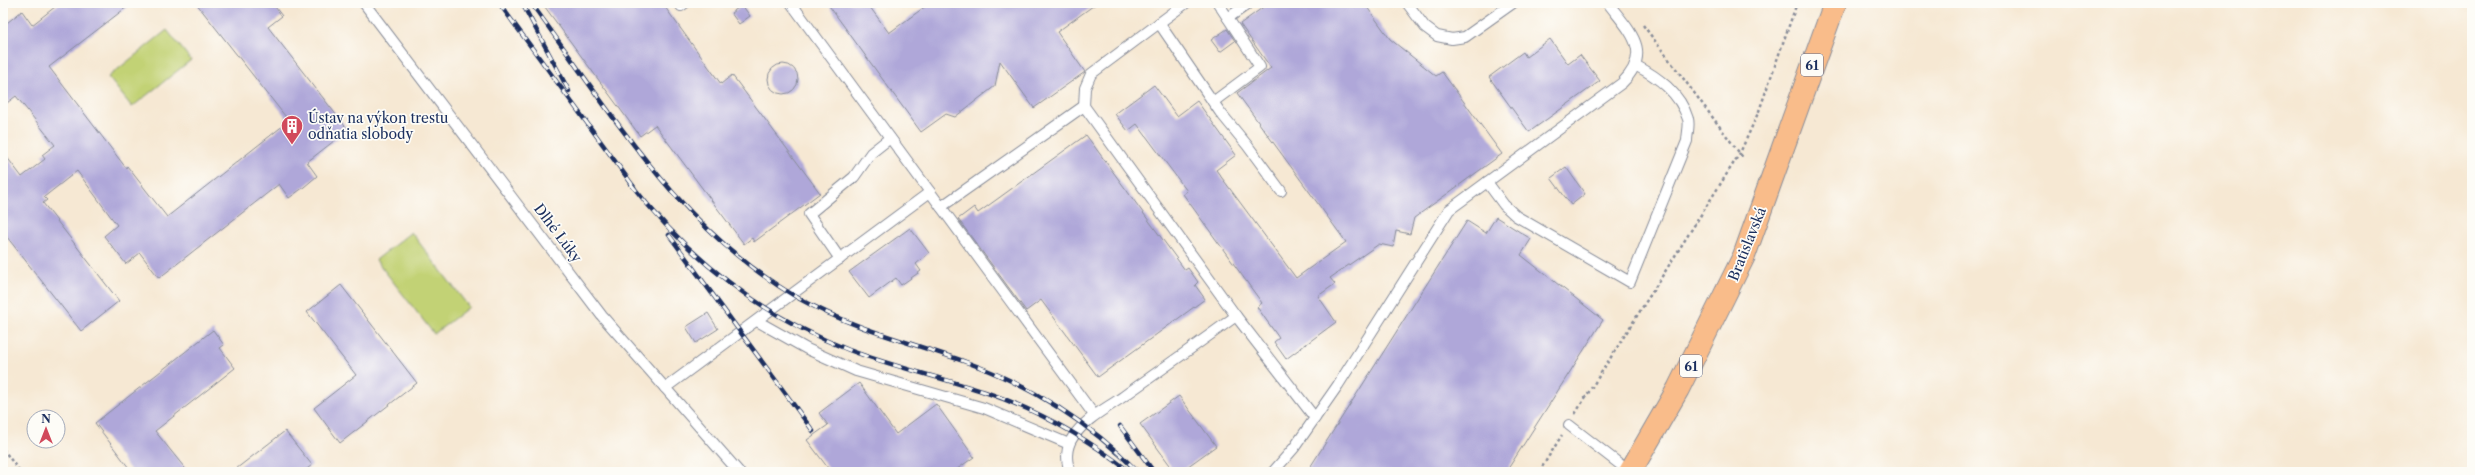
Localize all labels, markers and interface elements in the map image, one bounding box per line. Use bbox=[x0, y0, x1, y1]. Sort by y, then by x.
road number: 61 bbox=[1801, 54, 1823, 76]
place label: Ústav na výkon trestu odňatia slobody bbox=[308, 108, 449, 143]
building icon: Ústav na výkon trestu odňatia slobody bbox=[279, 113, 305, 146]
street label: Dlhé Lúky bbox=[530, 200, 586, 266]
street label: Bratislavská bbox=[1724, 204, 1770, 284]
road number: 61 bbox=[1680, 355, 1702, 377]
north arrow bbox=[26, 409, 66, 449]
text: N bbox=[41, 412, 51, 426]

